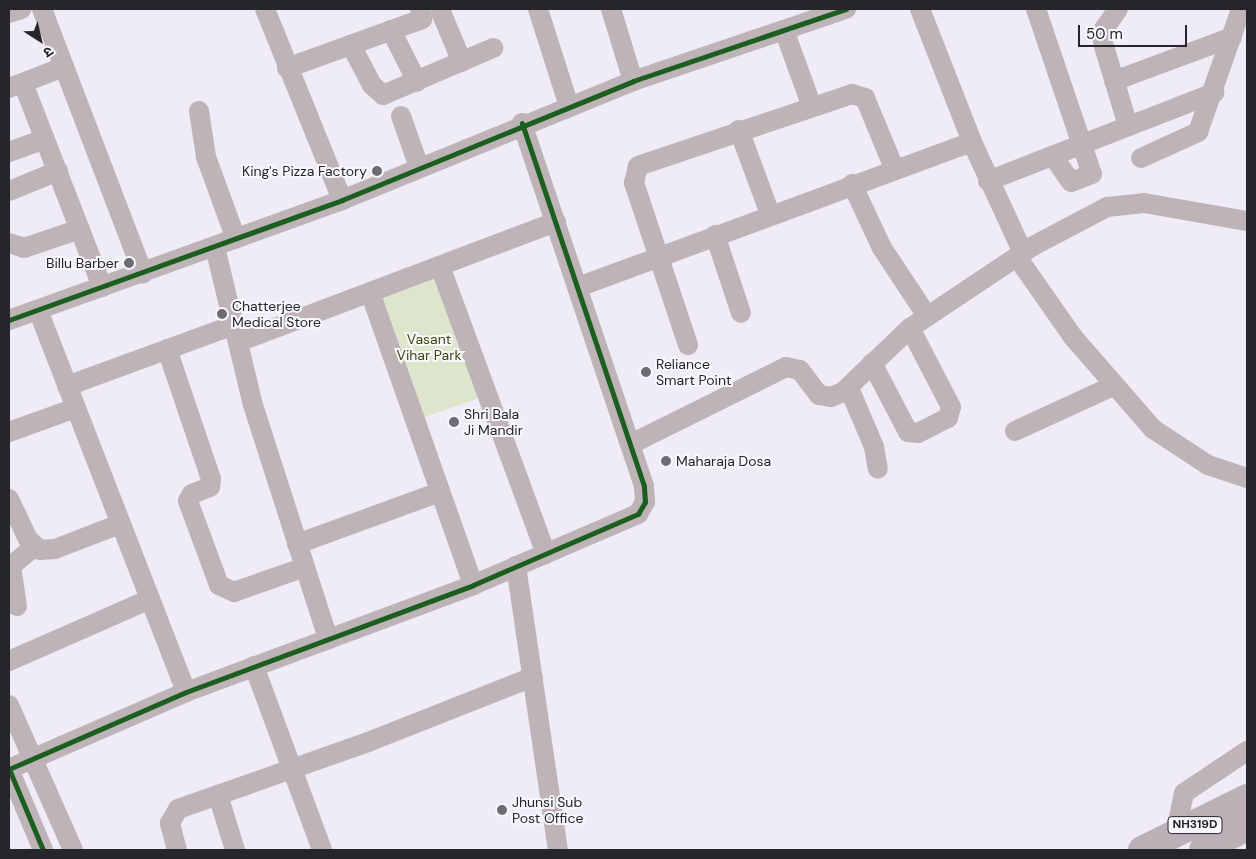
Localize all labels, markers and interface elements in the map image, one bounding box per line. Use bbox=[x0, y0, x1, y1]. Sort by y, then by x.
north arrow bbox=[15, 15, 65, 65]
scale bar bbox=[1081, 15, 1190, 47]
text: 50 m bbox=[1086, 24, 1123, 44]
text: उ bbox=[40, 43, 57, 62]
place label: King's Pizza Factory bbox=[242, 163, 367, 179]
marker: King's Pizza Factory bbox=[371, 165, 383, 177]
place label: Billu Barber bbox=[46, 255, 119, 271]
marker: Billu Barber bbox=[123, 257, 135, 269]
place label: Chatterjee Medical Store bbox=[232, 298, 321, 331]
marker: Chatterjee Medical Store bbox=[216, 308, 228, 320]
park label: Vasant Vihar Park bbox=[397, 331, 461, 364]
place label: Reliance Smart Point bbox=[656, 356, 732, 388]
marker: Reliance Smart Point bbox=[640, 366, 652, 378]
place label: Shri Bala Ji Mandir bbox=[464, 406, 523, 438]
marker: Shri Bala Ji Mandir bbox=[448, 416, 460, 428]
place label: Maharaja Dosa bbox=[676, 453, 771, 469]
marker: Maharaja Dosa bbox=[660, 455, 672, 467]
place label: Jhunsi Sub Post Office bbox=[512, 794, 583, 826]
marker: Jhunsi Sub Post Office bbox=[496, 804, 508, 816]
road number: NH319D bbox=[1168, 816, 1222, 834]

